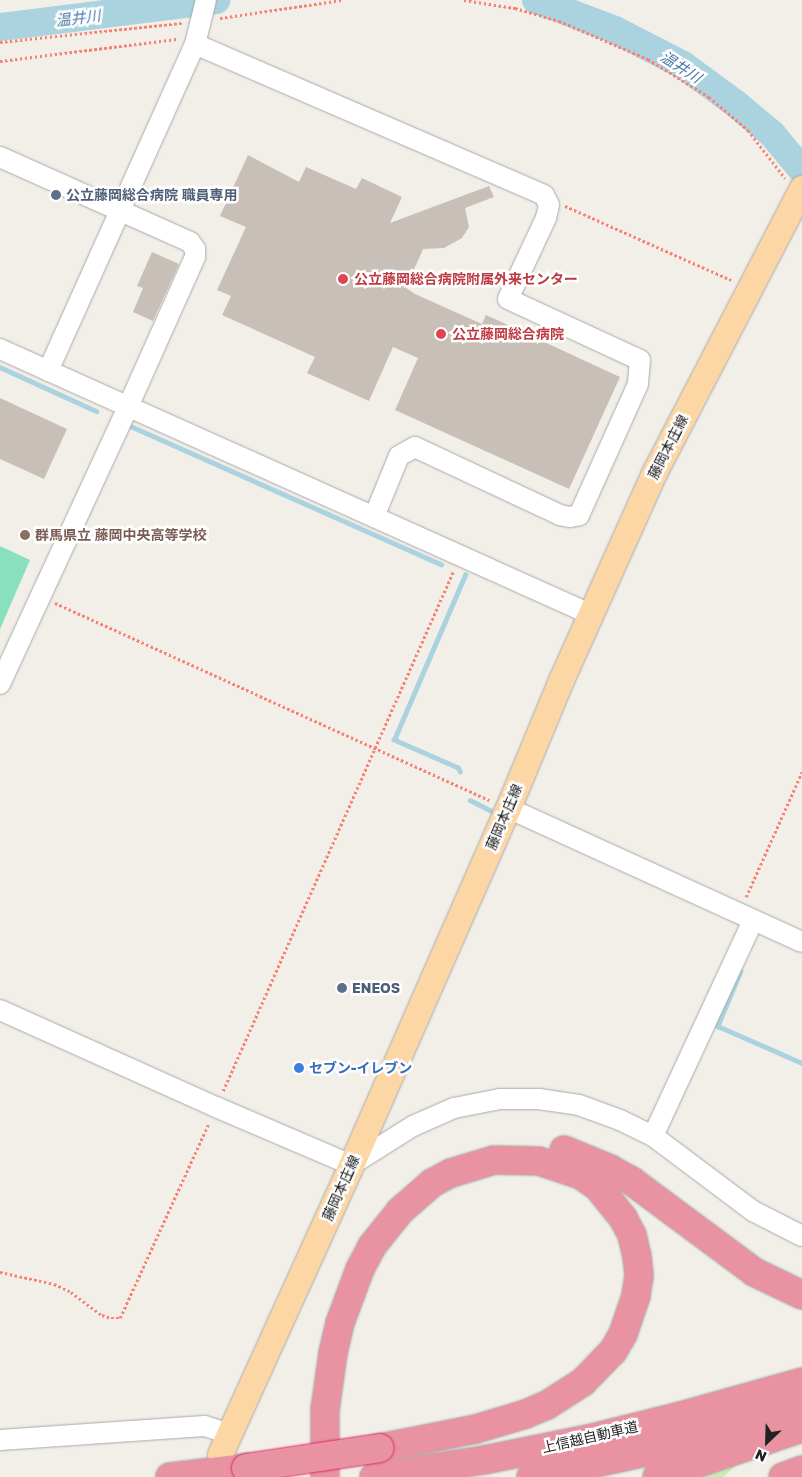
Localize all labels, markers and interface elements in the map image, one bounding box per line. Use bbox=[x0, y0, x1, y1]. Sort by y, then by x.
water label: 温井川 bbox=[55, 6, 101, 30]
water label: 温井川 bbox=[657, 47, 705, 87]
place label: 公立藤岡総合病院 職員専用 bbox=[66, 187, 237, 203]
marker: 公立藤岡総合病院 職員専用 bbox=[50, 189, 62, 201]
place label: 公立藤岡総合病院附属外来センター bbox=[354, 271, 578, 287]
marker: 公立藤岡総合病院附属外来センター bbox=[336, 272, 350, 286]
place label: 公立藤岡総合病院 bbox=[452, 326, 564, 342]
marker: 公立藤岡総合病院 bbox=[434, 327, 448, 341]
street label: 藤岡本庄線 bbox=[645, 412, 691, 482]
place label: 群馬県立 藤岡中央高等学校 bbox=[35, 527, 206, 543]
marker: 群馬県立 藤岡中央高等学校 bbox=[19, 529, 31, 541]
street label: 藤岡本庄線 bbox=[483, 782, 525, 852]
place label: ENEOS bbox=[352, 980, 400, 996]
marker: ENEOS bbox=[336, 982, 348, 994]
place label: セブン-イレブン bbox=[309, 1060, 412, 1076]
marker: セブン-イレブン bbox=[293, 1062, 305, 1074]
street label: 藤岡本庄線 bbox=[319, 1153, 363, 1223]
north arrow bbox=[742, 1417, 792, 1467]
street label: 上信越自動車道 bbox=[540, 1418, 640, 1456]
text: N bbox=[752, 1446, 769, 1466]

